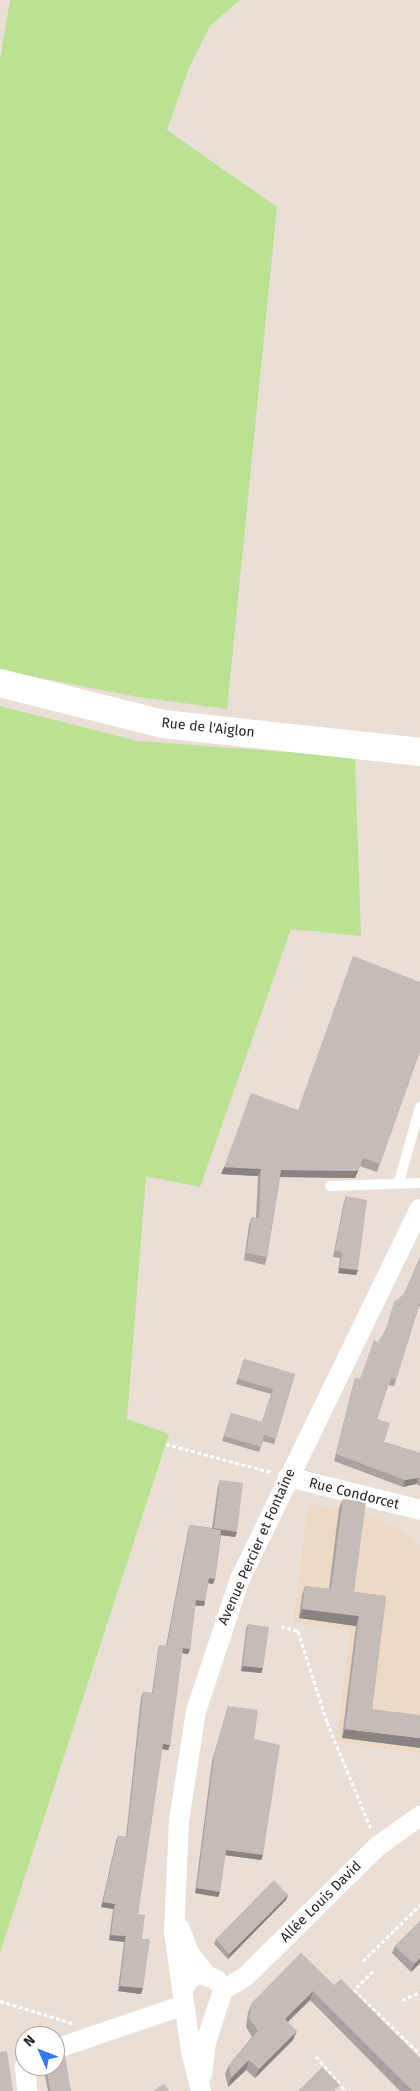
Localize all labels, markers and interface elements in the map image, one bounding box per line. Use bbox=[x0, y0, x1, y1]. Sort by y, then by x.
street label: Rue de l'Aiglon bbox=[160, 715, 256, 741]
street label: Avenue Percier et Fontaine bbox=[215, 1466, 299, 1628]
street label: Rue Condorcet bbox=[307, 1475, 401, 1513]
street label: Allée Louis David bbox=[277, 1858, 365, 1946]
north arrow bbox=[15, 2026, 65, 2076]
text: N bbox=[20, 2032, 39, 2050]

